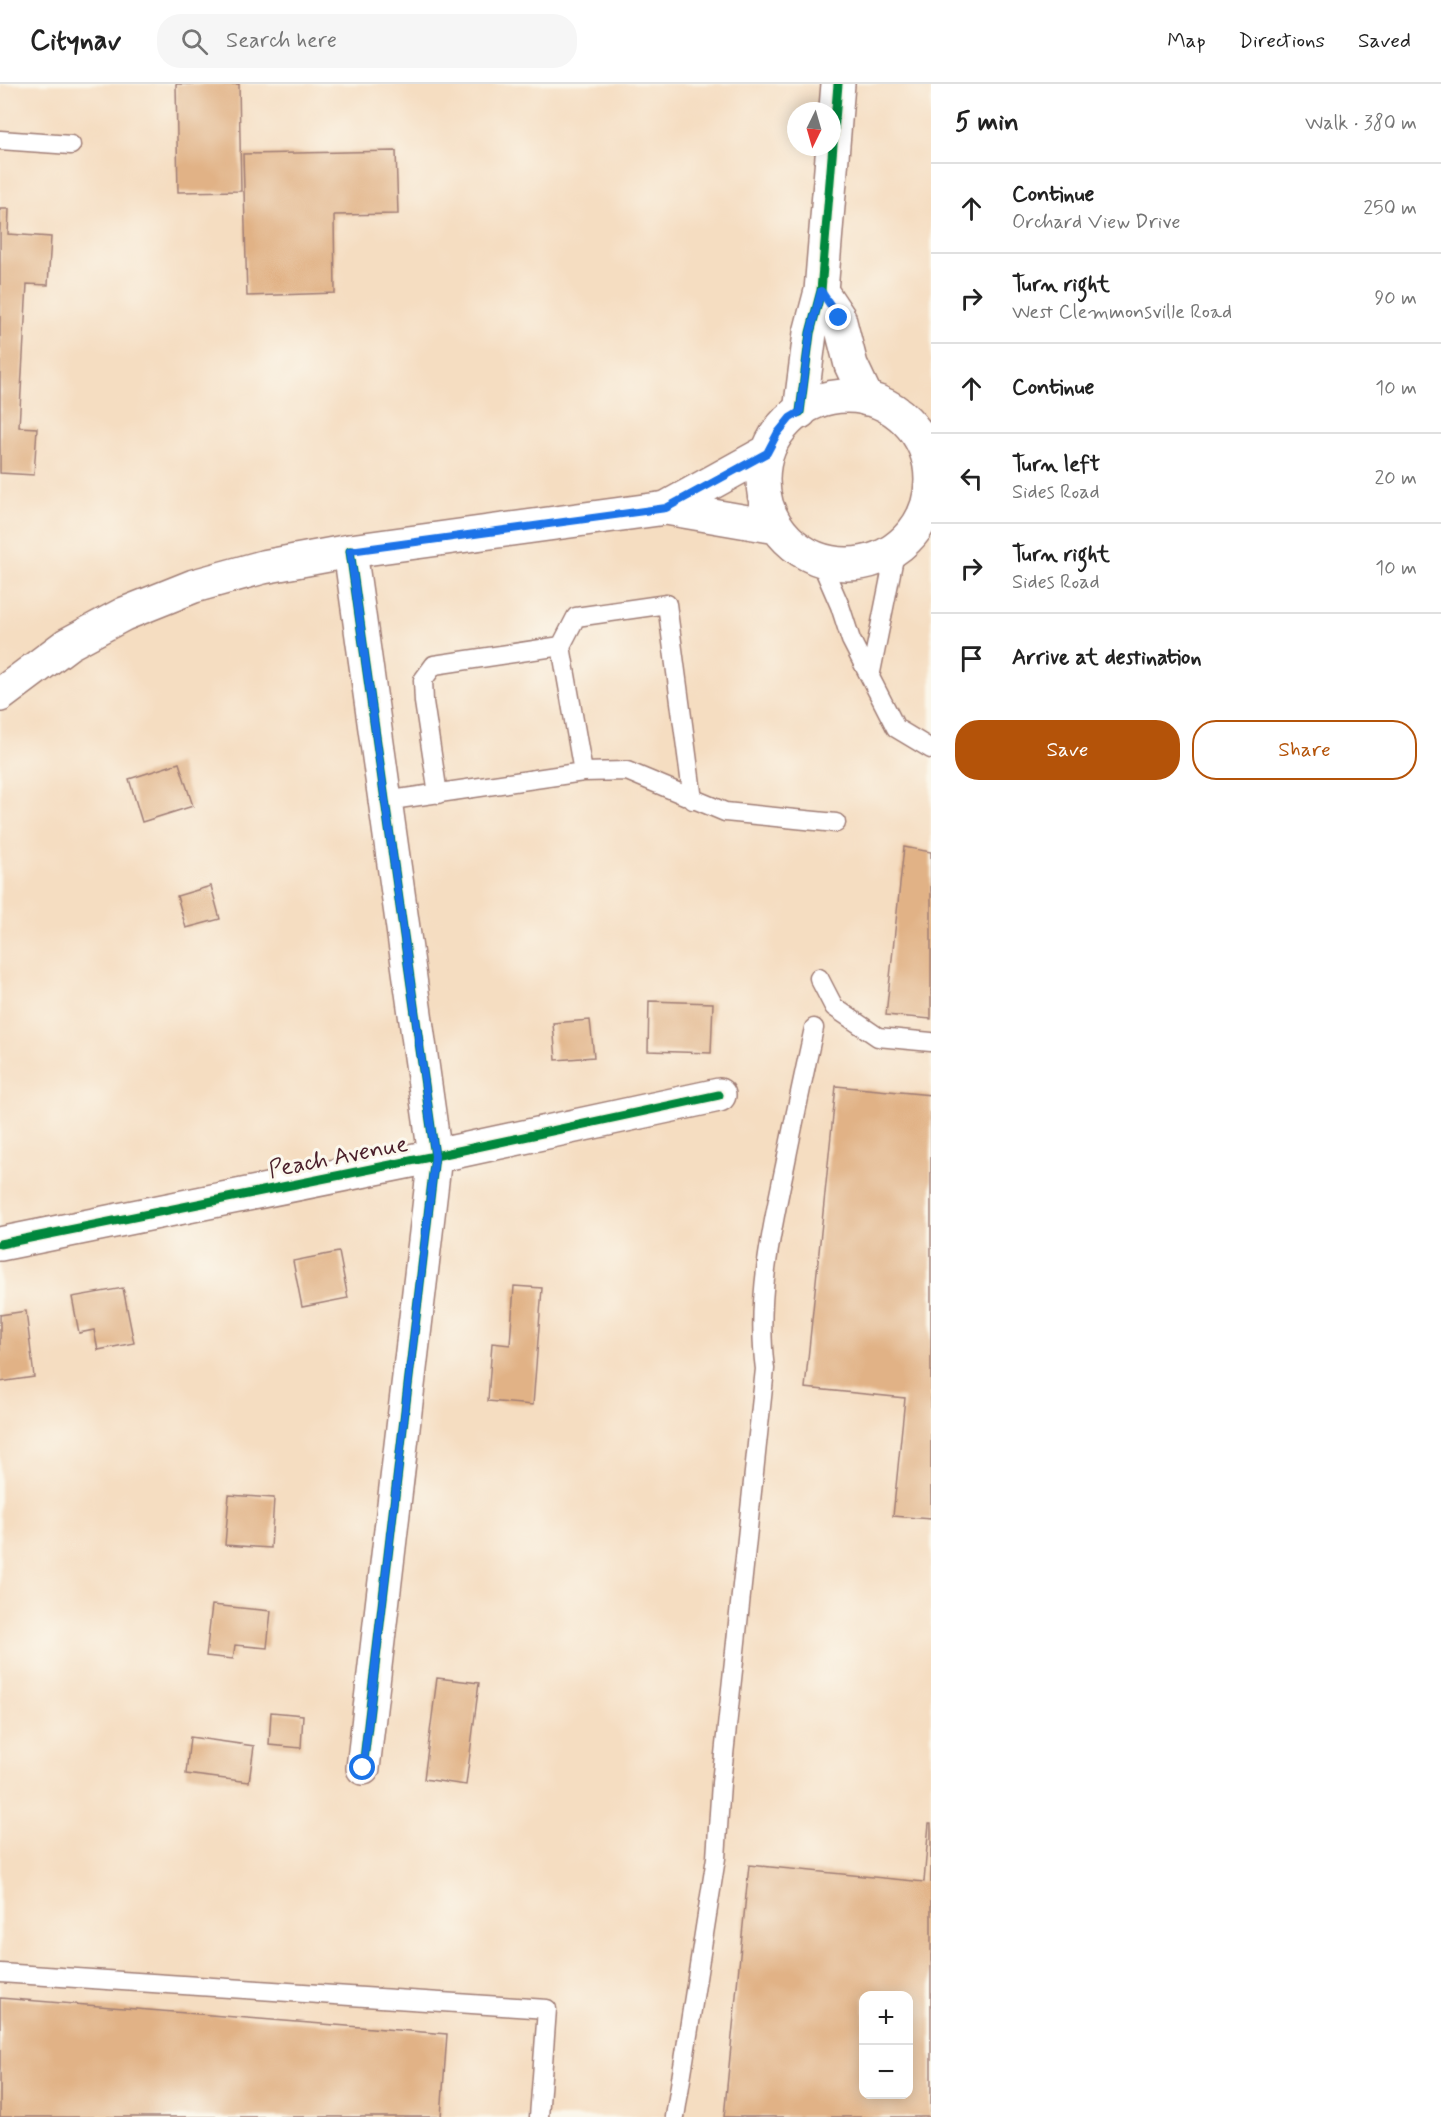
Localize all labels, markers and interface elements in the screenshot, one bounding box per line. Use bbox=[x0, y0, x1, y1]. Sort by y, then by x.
search box bbox=[157, 14, 577, 68]
text: Citynav bbox=[30, 23, 121, 60]
icon: search bbox=[178, 25, 211, 58]
text: Search here bbox=[226, 27, 337, 55]
text: Map bbox=[1167, 27, 1206, 55]
text: Directions bbox=[1239, 27, 1325, 55]
text: Saved bbox=[1358, 27, 1411, 55]
north arrow bbox=[787, 102, 841, 156]
text: 5 min bbox=[955, 106, 1019, 140]
text: Walk · 380 m bbox=[1305, 110, 1417, 137]
text: Continue bbox=[1012, 181, 1094, 209]
icon: ahead bbox=[955, 192, 988, 225]
text: 250 m bbox=[1363, 195, 1417, 222]
text: Orchard View Drive bbox=[1012, 209, 1181, 236]
text: Turn right bbox=[1012, 271, 1110, 299]
icon: right bbox=[955, 282, 988, 315]
text: 90 m bbox=[1374, 285, 1417, 312]
text: West Clemmonsville Road bbox=[1012, 299, 1232, 326]
route end bbox=[825, 304, 851, 330]
icon: ahead bbox=[955, 372, 988, 405]
text: Continue bbox=[1012, 374, 1094, 402]
text: 10 m bbox=[1375, 375, 1417, 402]
text: Turn left bbox=[1012, 451, 1100, 479]
icon: left bbox=[955, 462, 988, 495]
text: 20 m bbox=[1374, 465, 1417, 492]
text: Sides Road bbox=[1012, 479, 1100, 506]
text: Turn right bbox=[1012, 541, 1110, 569]
icon: right bbox=[955, 552, 988, 585]
text: 10 m bbox=[1375, 555, 1417, 582]
text: Sides Road bbox=[1012, 569, 1100, 596]
icon: arrive bbox=[955, 642, 988, 675]
text: Arrive at destination bbox=[1012, 644, 1202, 672]
button: Save bbox=[955, 720, 1180, 780]
button: Share bbox=[1192, 720, 1417, 780]
street label: Peach Avenue bbox=[266, 1129, 411, 1186]
route start bbox=[349, 1754, 375, 1780]
map controls bbox=[859, 1991, 913, 2099]
button: + bbox=[859, 1991, 913, 2045]
button: − bbox=[859, 2045, 913, 2099]

